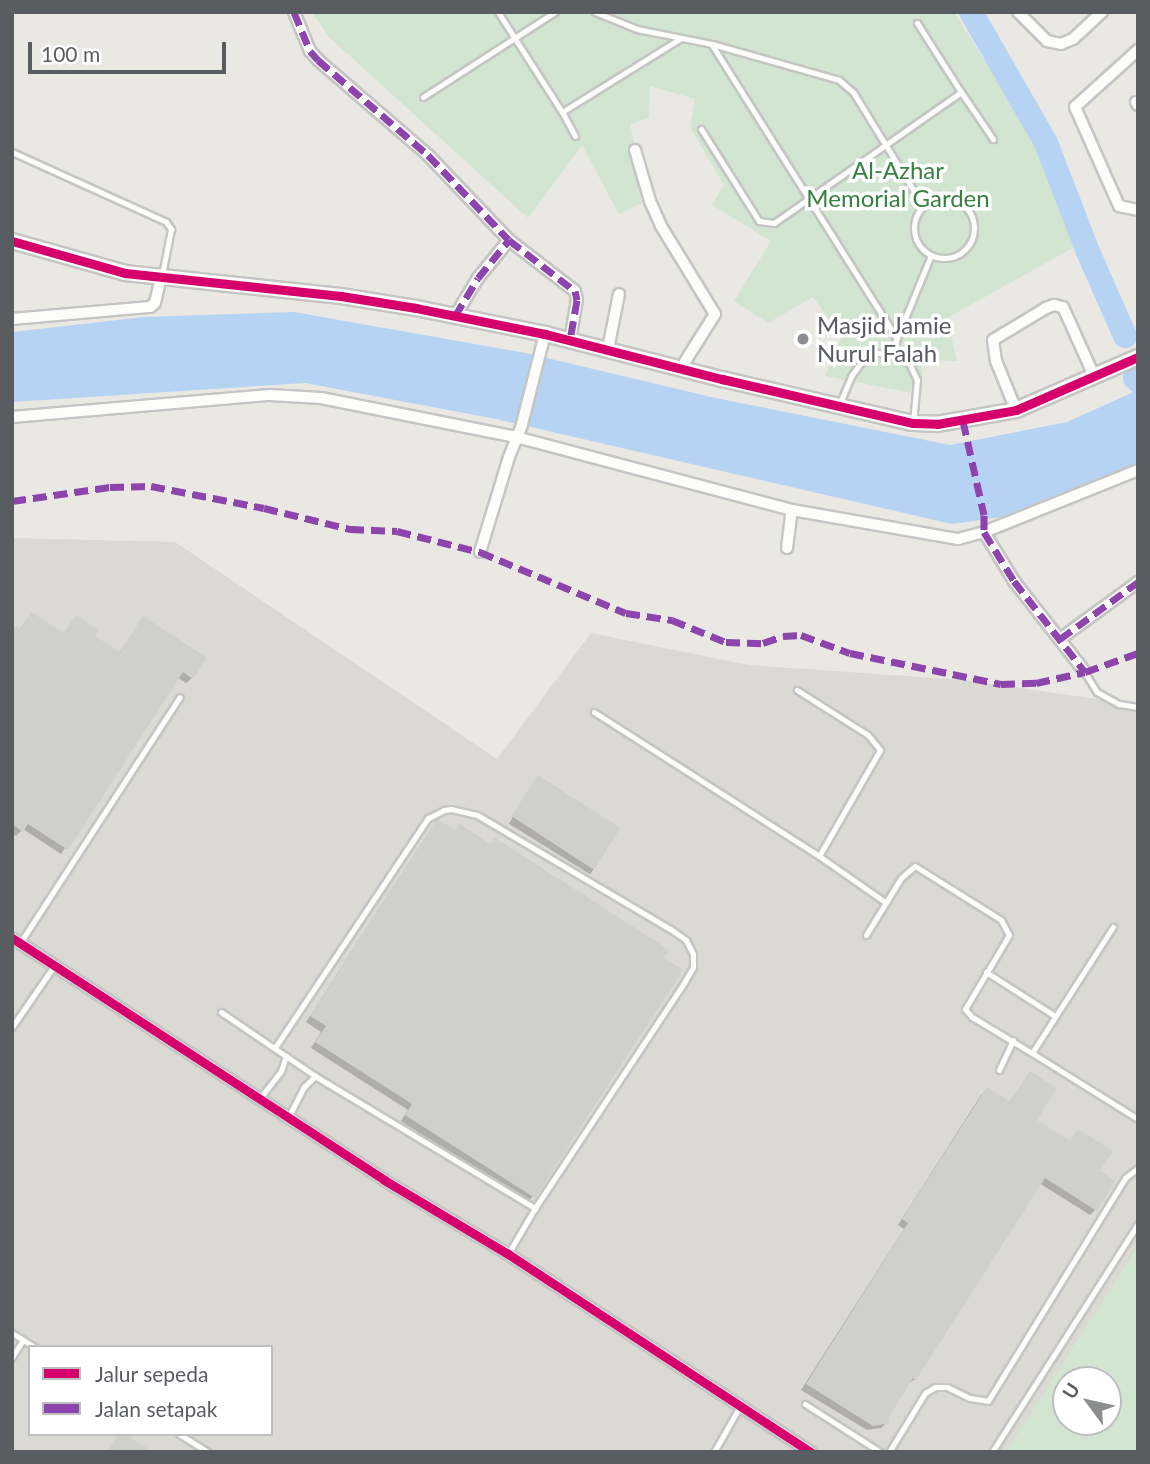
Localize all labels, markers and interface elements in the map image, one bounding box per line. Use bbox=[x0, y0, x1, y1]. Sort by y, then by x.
scale bar bbox=[32, 28, 229, 72]
text: 100 m bbox=[41, 41, 100, 66]
park label: Al-Azhar Memorial Garden bbox=[806, 156, 990, 212]
place label: Masjid Jamie Nurul Falah bbox=[817, 311, 952, 367]
marker: Masjid Jamie Nurul Falah bbox=[795, 331, 811, 347]
legend bbox=[28, 1345, 273, 1436]
text: Jalur sepeda bbox=[95, 1361, 208, 1386]
north arrow bbox=[1052, 1366, 1122, 1436]
text: U bbox=[1057, 1378, 1084, 1403]
text: Jalan setapak bbox=[95, 1396, 217, 1421]

